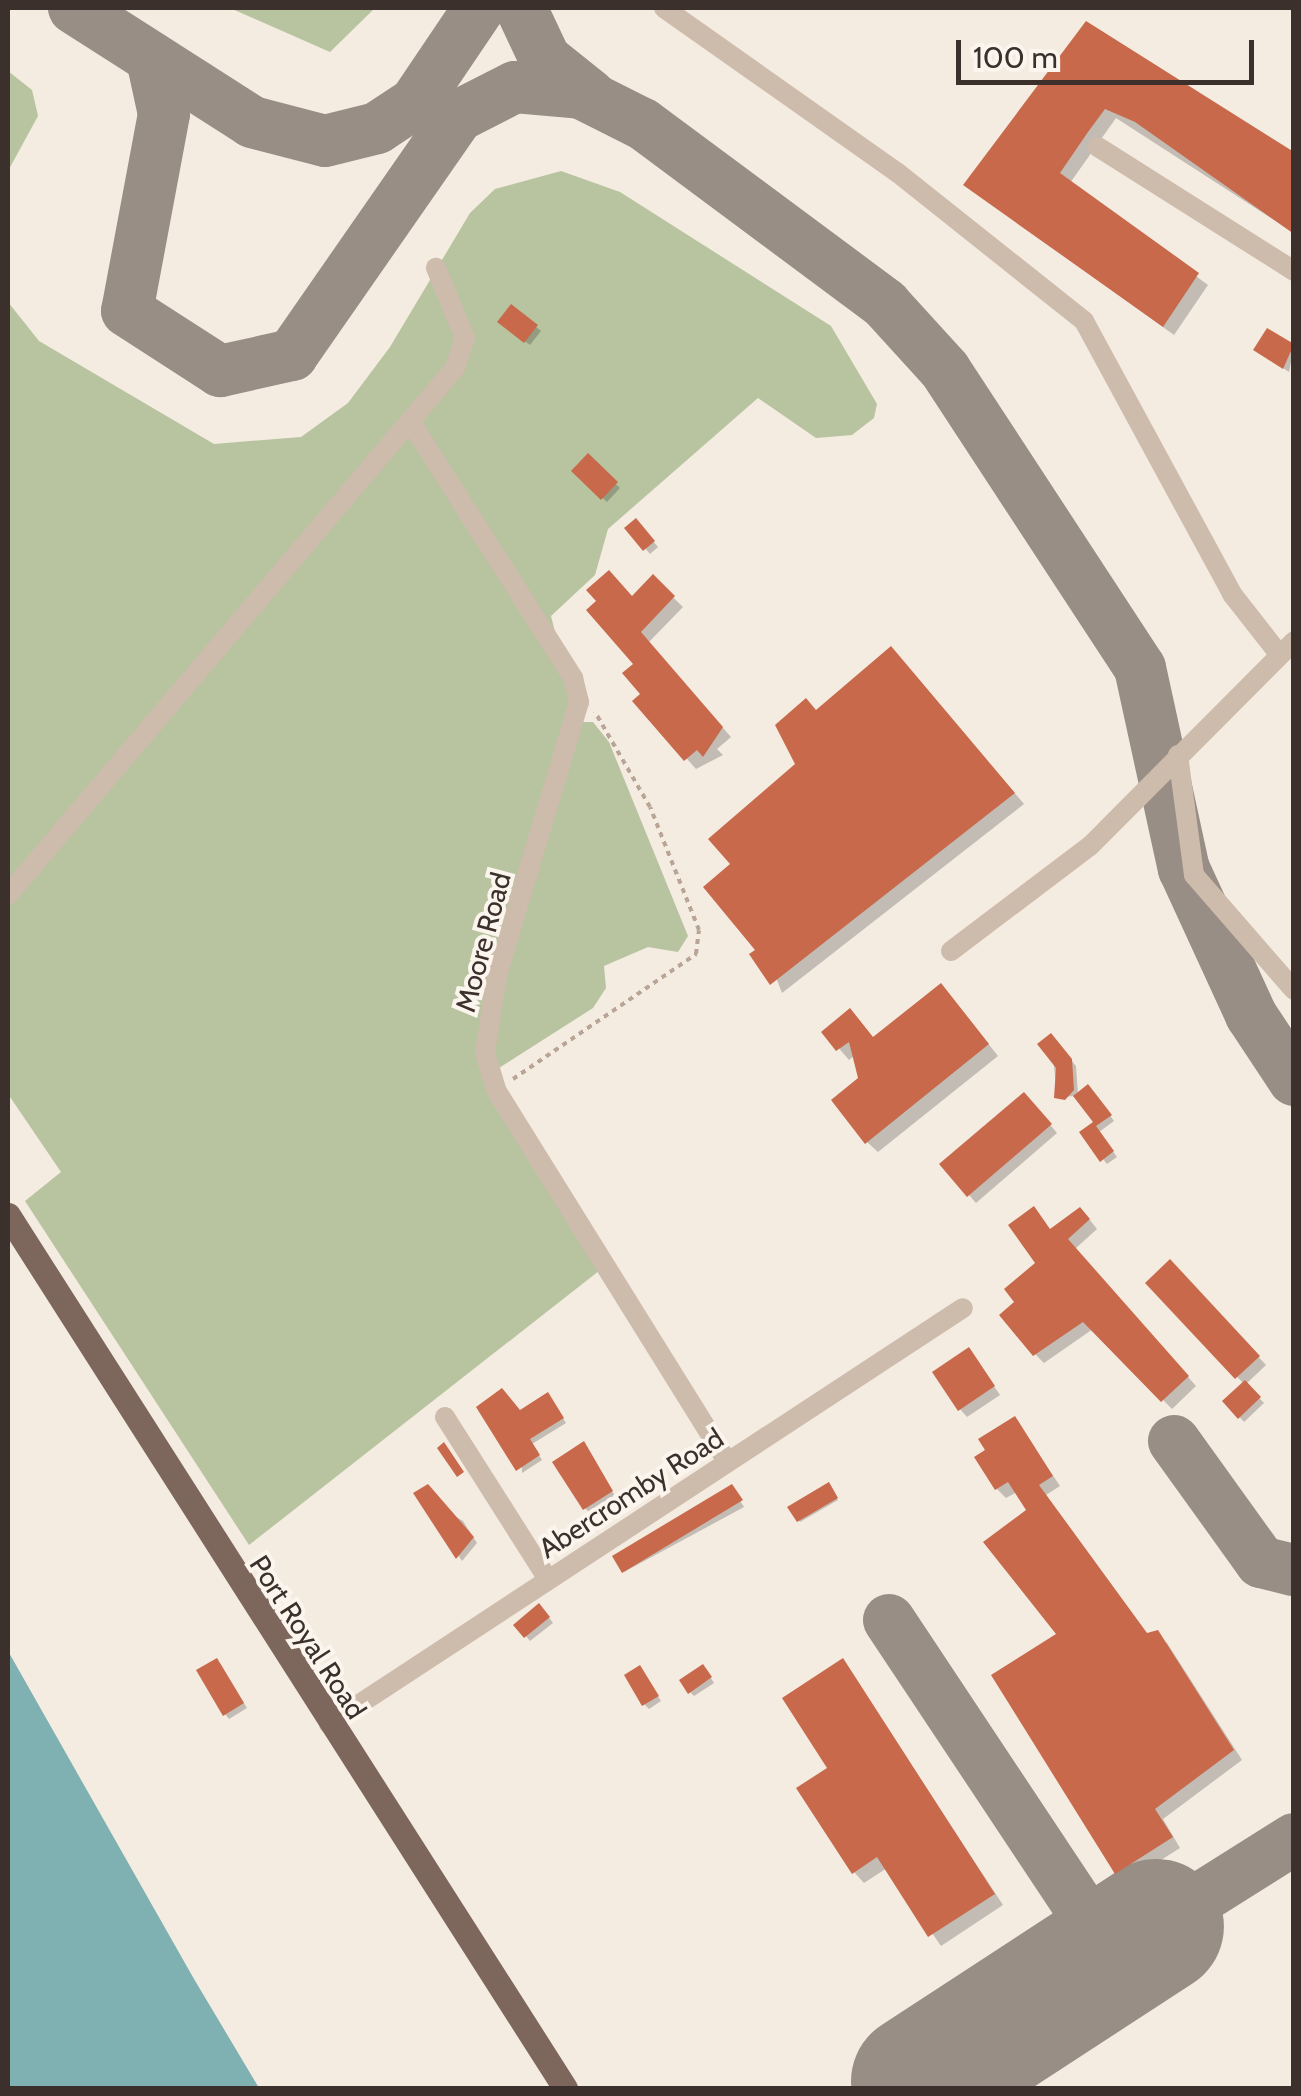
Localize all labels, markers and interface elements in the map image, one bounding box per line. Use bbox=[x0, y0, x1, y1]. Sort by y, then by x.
scale bar bbox=[961, 20, 1258, 82]
text: 100 m bbox=[973, 39, 1058, 76]
street label: Moore Road bbox=[448, 869, 518, 1015]
street label: Abercromby Road bbox=[532, 1421, 730, 1565]
street label: Port Royal Road bbox=[243, 1549, 373, 1725]

